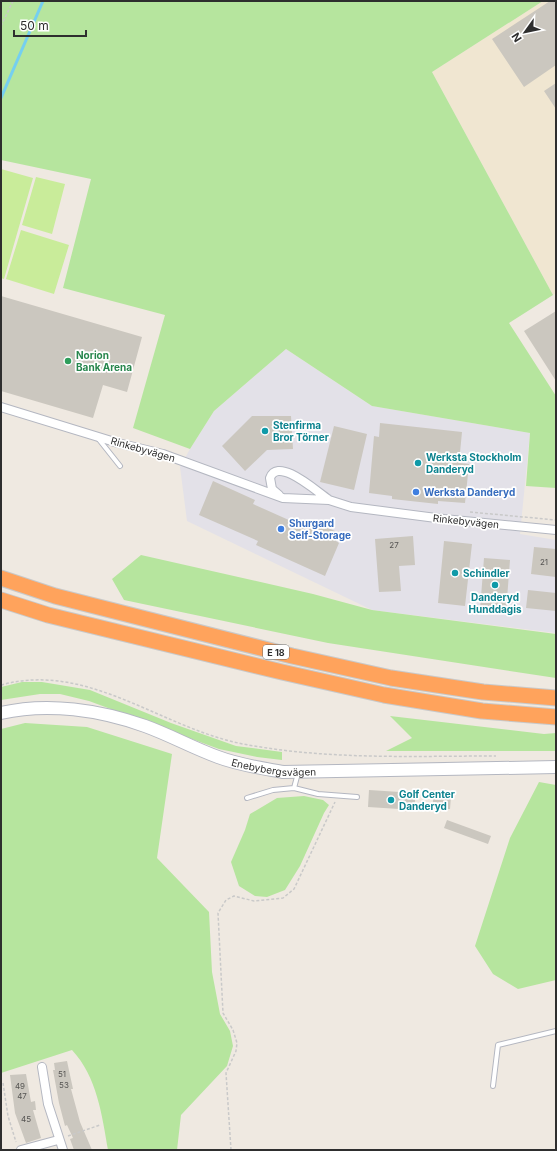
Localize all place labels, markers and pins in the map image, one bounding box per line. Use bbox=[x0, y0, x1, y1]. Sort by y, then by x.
place label: Norion Bank Arena bbox=[76, 349, 132, 373]
marker: Norion Bank Arena bbox=[63, 356, 73, 366]
place label: Stenfirma Bror Törner bbox=[273, 419, 329, 443]
marker: Stenfirma Bror Törner bbox=[260, 426, 270, 436]
place label: Werksta Stockholm Danderyd bbox=[426, 451, 521, 476]
marker: Werksta Stockholm Danderyd bbox=[413, 458, 423, 468]
place label: Werksta Danderyd bbox=[424, 486, 515, 499]
marker: Werksta Danderyd bbox=[411, 487, 421, 497]
place label: Shurgard Self-Storage bbox=[289, 517, 351, 542]
marker: Shurgard Self-Storage bbox=[276, 524, 286, 534]
place label: Schindler bbox=[463, 567, 510, 579]
marker: Schindler bbox=[450, 568, 460, 578]
marker: Danderyd Hunddagis bbox=[490, 580, 500, 590]
place label: Danderyd Hunddagis bbox=[469, 591, 522, 616]
place label: Golf Center Danderyd bbox=[399, 788, 455, 813]
marker: Golf Center Danderyd bbox=[386, 795, 396, 805]

